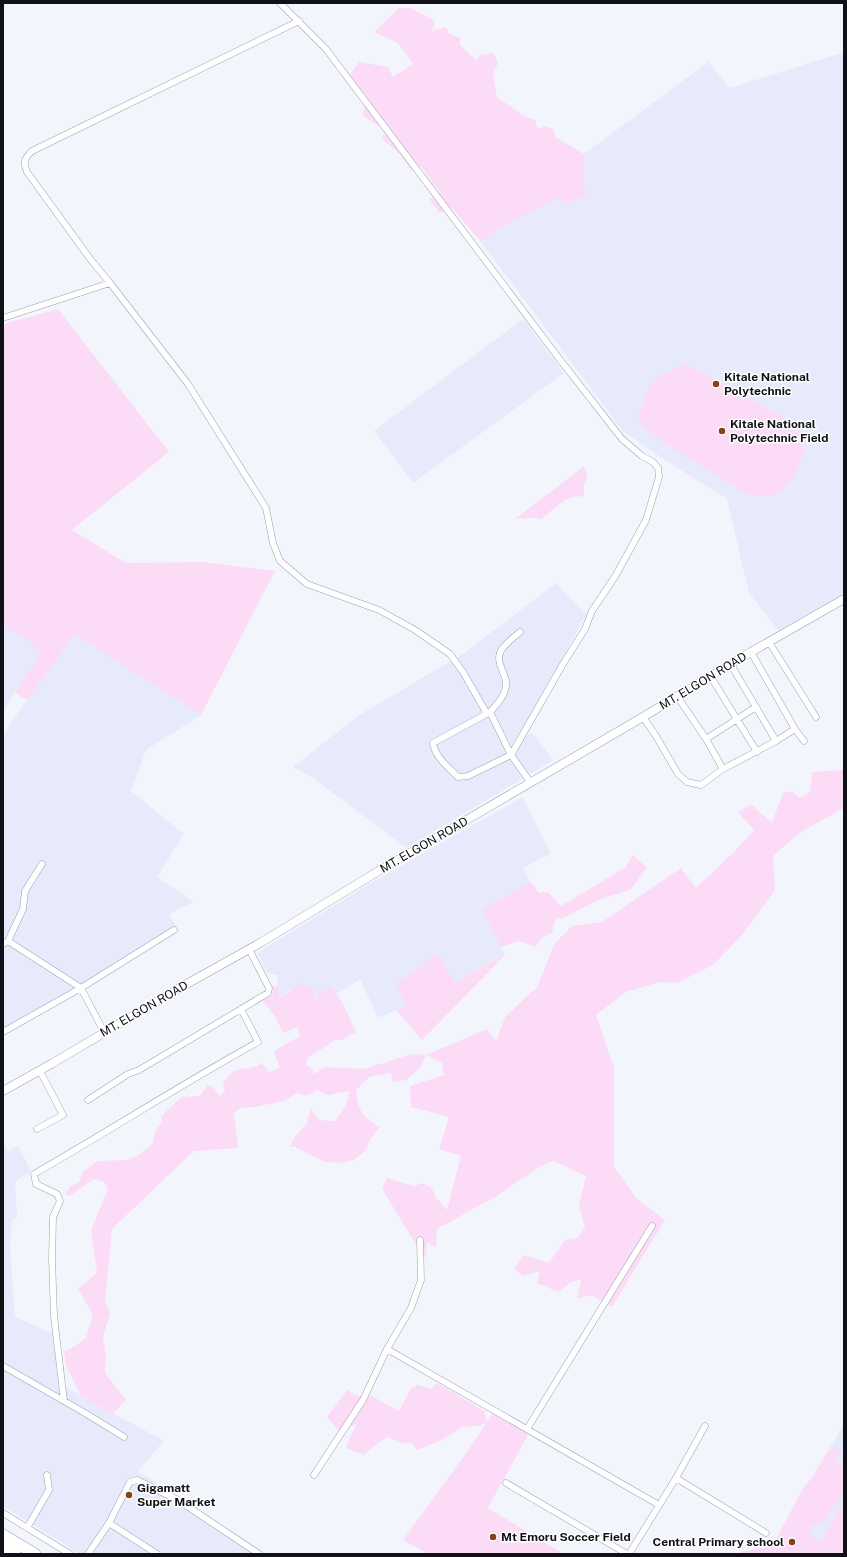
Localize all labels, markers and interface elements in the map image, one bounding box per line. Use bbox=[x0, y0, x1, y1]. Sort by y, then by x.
place label: Kitale National Polytechnic bbox=[724, 370, 810, 398]
marker: Kitale National Polytechnic bbox=[711, 379, 721, 389]
place label: Kitale National Polytechnic Field bbox=[730, 417, 828, 445]
marker: Kitale National Polytechnic Field bbox=[717, 426, 727, 436]
street label: MT. ELGON ROAD bbox=[657, 649, 749, 713]
street label: MT. ELGON ROAD bbox=[377, 814, 471, 876]
street label: MT. ELGON ROAD bbox=[97, 978, 191, 1040]
place label: Gigamatt Super Market bbox=[137, 1481, 215, 1509]
marker: Gigamatt Super Market bbox=[124, 1490, 134, 1500]
place label: Mt Emoru Soccer Field bbox=[501, 1530, 631, 1544]
marker: Mt Emoru Soccer Field bbox=[488, 1532, 498, 1542]
place label: Central Primary school bbox=[653, 1535, 784, 1549]
marker: Central Primary school bbox=[787, 1537, 797, 1547]

